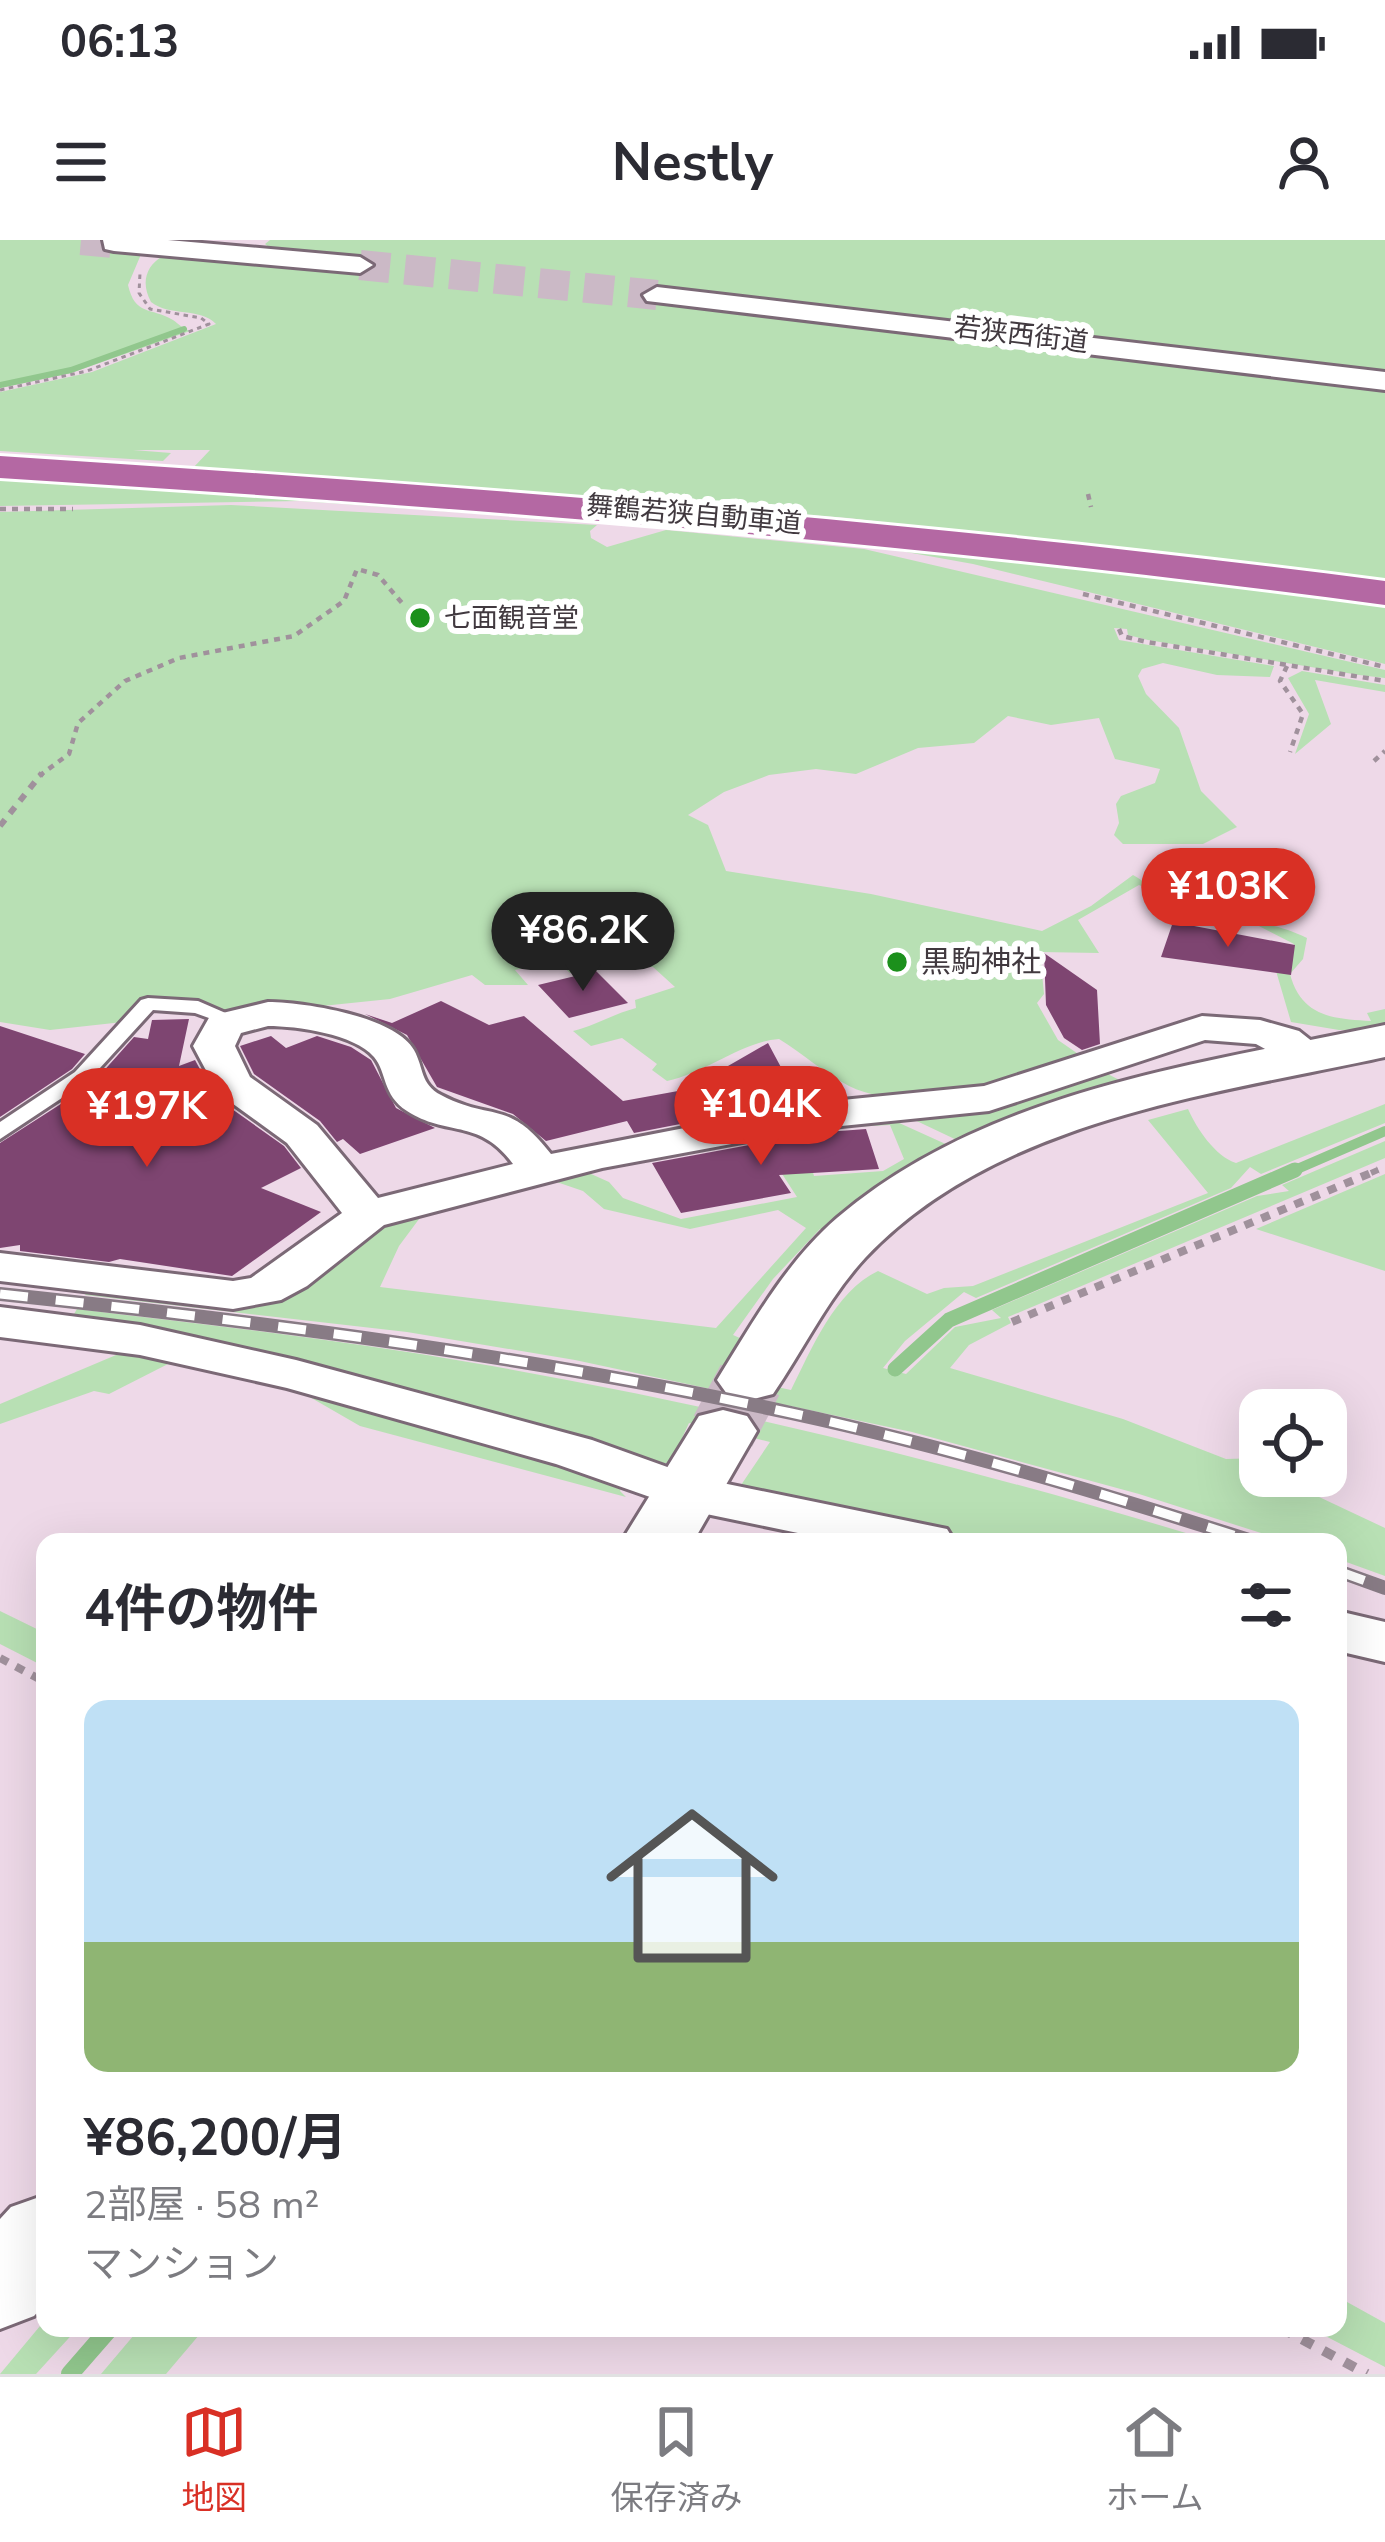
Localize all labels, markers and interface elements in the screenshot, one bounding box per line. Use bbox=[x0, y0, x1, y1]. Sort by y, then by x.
text: 06:13 bbox=[60, 12, 179, 73]
text: Nestly bbox=[612, 125, 773, 199]
icon: menu bbox=[48, 129, 114, 195]
icon: person bbox=[1271, 129, 1337, 195]
street label: 若狭西街道 bbox=[952, 308, 1090, 362]
street label: 舞鶴若狭自動車道 bbox=[585, 487, 803, 543]
place label: 七面観音堂 bbox=[444, 600, 579, 637]
marker: 七面観音堂 bbox=[407, 605, 433, 631]
pin: ¥103K bbox=[1144, 848, 1312, 950]
text: ¥103K bbox=[1168, 860, 1288, 913]
pin: ¥86.2K bbox=[485, 892, 681, 994]
text: ¥86.2K bbox=[518, 904, 648, 957]
place label: 黒駒神社 bbox=[921, 942, 1041, 983]
marker: 黒駒神社 bbox=[884, 949, 910, 975]
pin: ¥104K bbox=[677, 1066, 845, 1168]
pin: ¥197K bbox=[63, 1068, 231, 1170]
text: ¥104K bbox=[701, 1078, 821, 1131]
text: ¥197K bbox=[87, 1080, 207, 1133]
map controls bbox=[1239, 1389, 1347, 1497]
button: locate bbox=[1239, 1389, 1347, 1497]
icon: filters bbox=[1233, 1572, 1299, 1638]
text: 4件の物件 bbox=[84, 1574, 319, 1644]
icon: home bbox=[584, 1778, 800, 1994]
text: ¥86,200/月 bbox=[84, 2103, 347, 2173]
text: 2部屋 · 58 m² bbox=[84, 2179, 319, 2232]
text: マンション bbox=[84, 2238, 279, 2291]
tab: 地図 bbox=[181, 2399, 247, 2521]
tab: 保存済み bbox=[610, 2399, 742, 2521]
tab: ホーム bbox=[1105, 2399, 1203, 2521]

